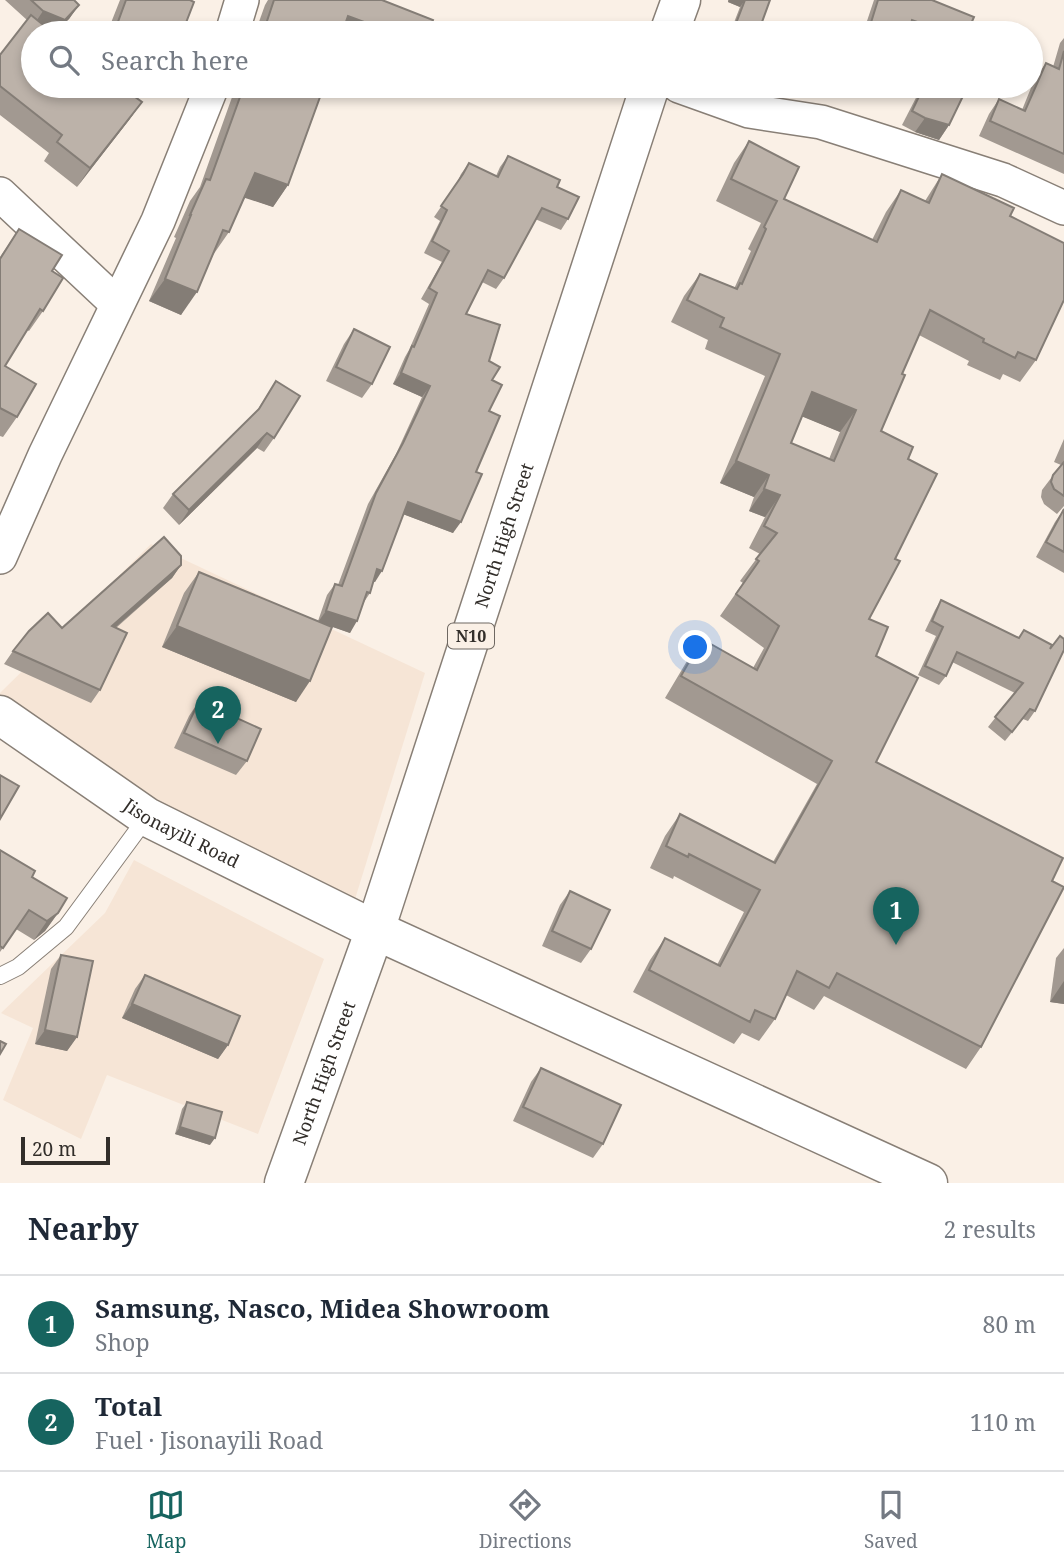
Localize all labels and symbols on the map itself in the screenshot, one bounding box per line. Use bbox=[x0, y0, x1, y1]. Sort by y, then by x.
street label: North High Street bbox=[469, 460, 538, 611]
road number: N10 bbox=[448, 624, 494, 649]
your location bbox=[678, 630, 712, 664]
pin: 2 bbox=[195, 686, 241, 744]
street label: Jisonayili Road bbox=[118, 792, 244, 873]
pin: 1 bbox=[873, 887, 919, 945]
street label: North High Street bbox=[287, 998, 360, 1148]
scale bar bbox=[21, 1134, 110, 1166]

